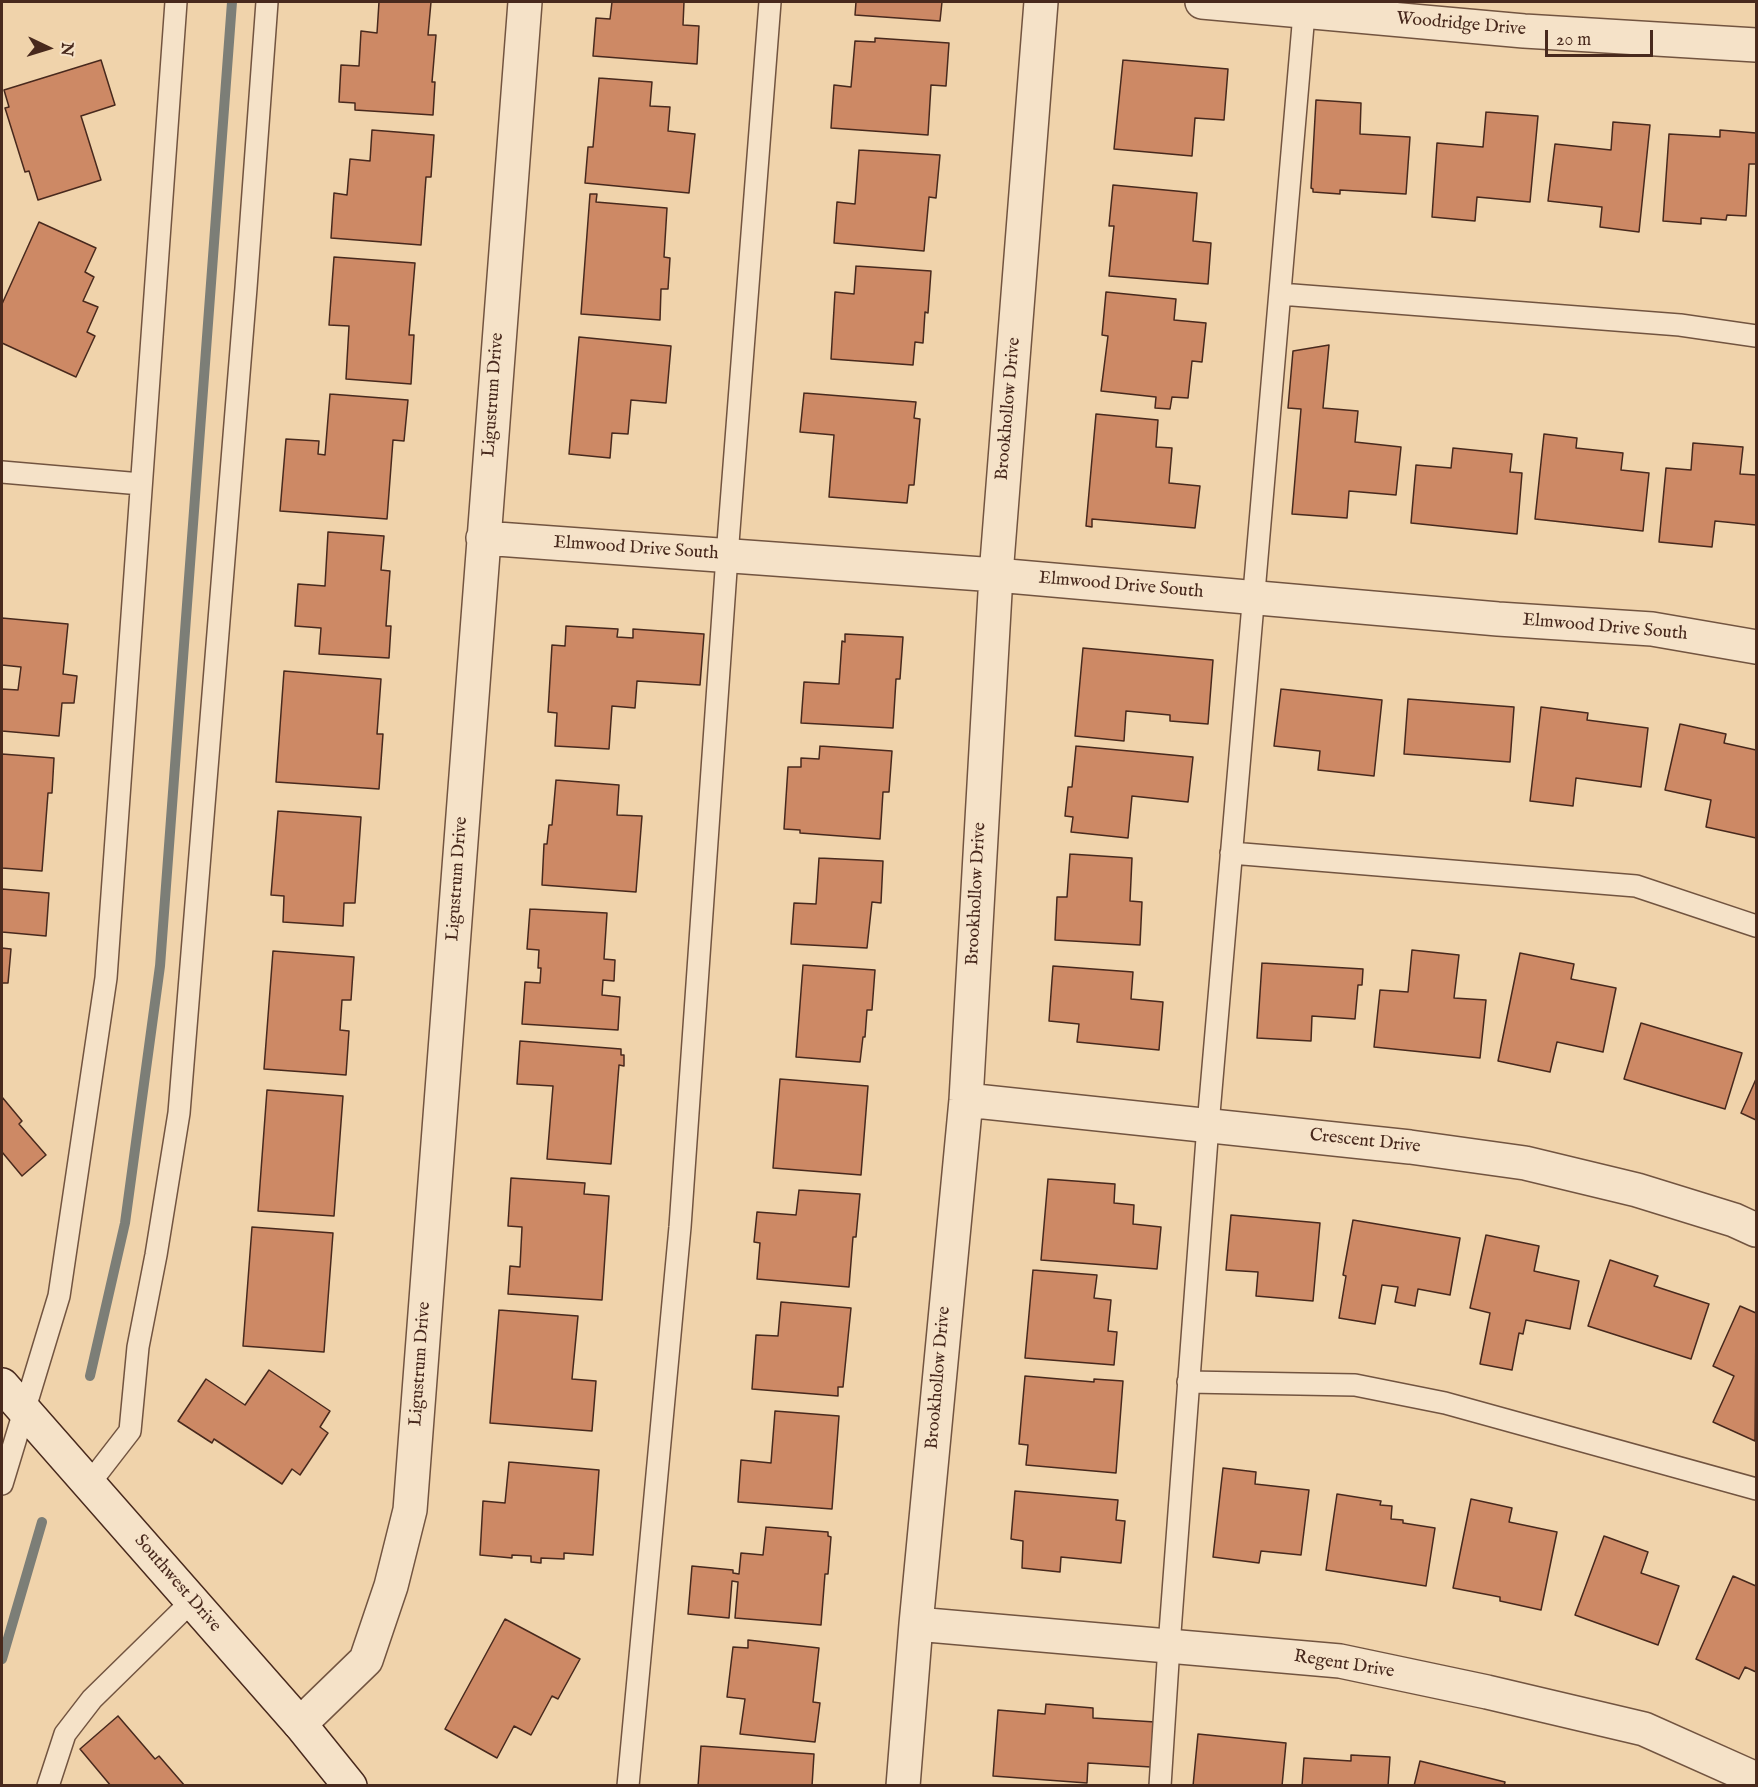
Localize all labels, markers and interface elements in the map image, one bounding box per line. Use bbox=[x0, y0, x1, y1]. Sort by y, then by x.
street label: Woodridge Drive bbox=[1395, 9, 1527, 41]
north arrow bbox=[18, 18, 78, 78]
scale bar bbox=[1548, 18, 1656, 56]
text: 20 m bbox=[1556, 29, 1591, 52]
text: N bbox=[55, 42, 76, 57]
street label: Ligustrum Drive bbox=[479, 332, 509, 458]
street label: Brookhollow Drive bbox=[992, 337, 1026, 481]
street label: Elmwood Drive South bbox=[553, 532, 719, 566]
street label: Elmwood Drive South bbox=[1038, 568, 1204, 604]
street label: Elmwood Drive South bbox=[1522, 610, 1688, 646]
street label: Ligustrum Drive bbox=[443, 816, 473, 942]
street label: Brookhollow Drive bbox=[962, 822, 992, 966]
street label: Crescent Drive bbox=[1308, 1125, 1422, 1159]
street label: Ligustrum Drive bbox=[406, 1301, 436, 1427]
street label: Brookhollow Drive bbox=[922, 1306, 956, 1450]
street label: Southwest Drive bbox=[129, 1531, 225, 1637]
street label: Regent Drive bbox=[1292, 1646, 1396, 1684]

